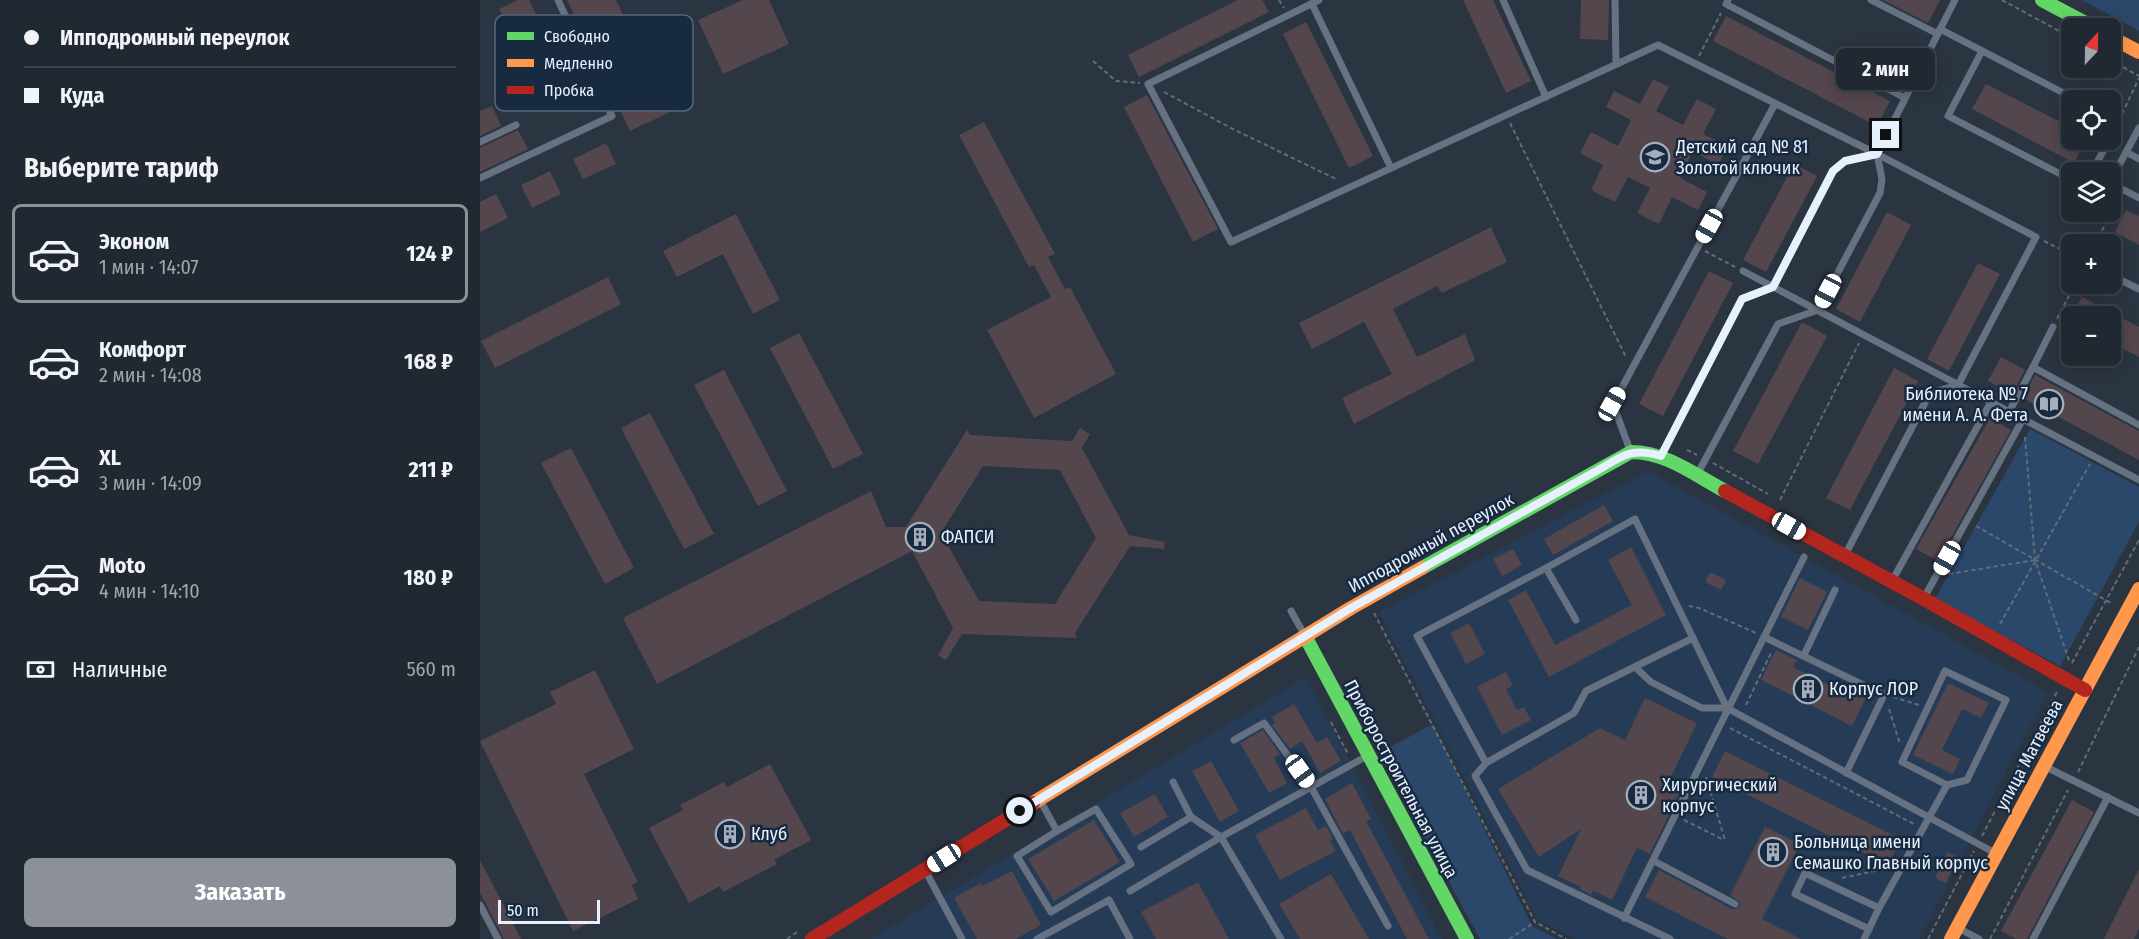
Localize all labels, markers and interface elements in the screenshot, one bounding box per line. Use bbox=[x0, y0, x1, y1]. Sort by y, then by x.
legend bbox=[495, 15, 693, 111]
north arrow bbox=[2061, 18, 2121, 78]
map controls bbox=[2061, 18, 2121, 366]
text: Ипподромный переулок bbox=[60, 24, 290, 51]
text: Свободно bbox=[544, 27, 610, 46]
callout: 2 мин bbox=[1836, 48, 1936, 90]
text: Медленно bbox=[544, 54, 613, 73]
text: 2 мин bbox=[1862, 57, 1909, 81]
text: Пробка bbox=[544, 81, 594, 100]
text: Куда bbox=[60, 82, 104, 109]
button: locate bbox=[2061, 90, 2121, 150]
route end bbox=[1872, 121, 1899, 148]
place label: Детский сад № 81 Золотой ключик bbox=[1675, 136, 1809, 179]
school or university icon: Детский сад № 81 Золотой ключик bbox=[1639, 141, 1671, 173]
text: Выберите тариф bbox=[24, 152, 219, 184]
button: layers bbox=[2061, 162, 2121, 222]
car bbox=[1692, 206, 1726, 246]
icon: car bbox=[27, 227, 81, 281]
text: Эконом bbox=[99, 228, 169, 255]
button: + bbox=[2061, 234, 2121, 294]
text: 124 ₽ bbox=[406, 240, 453, 267]
text: 1 мин · 14:07 bbox=[99, 255, 199, 279]
car bbox=[1812, 271, 1844, 311]
button: − bbox=[2061, 306, 2121, 366]
icon: car bbox=[27, 335, 81, 389]
text: Комфорт bbox=[99, 336, 186, 363]
text: 168 ₽ bbox=[404, 348, 453, 375]
text: 2 мин · 14:08 bbox=[99, 363, 202, 387]
place label: Библиотека № 7 имени А. А. Фета bbox=[1903, 383, 2028, 426]
car bbox=[1595, 384, 1629, 424]
library icon: Библиотека № 7 имени А. А. Фета bbox=[2033, 388, 2065, 420]
icon: car bbox=[27, 443, 81, 497]
text: XL bbox=[99, 444, 121, 471]
text: 211 ₽ bbox=[408, 456, 453, 483]
text: 3 мин · 14:09 bbox=[99, 471, 202, 495]
street label: Ипподромный переулок bbox=[1344, 488, 1518, 598]
car bbox=[1769, 509, 1809, 543]
building icon: ФАПСИ bbox=[904, 521, 936, 553]
place label: ФАПСИ bbox=[941, 526, 994, 548]
car bbox=[1930, 538, 1964, 578]
icon: car bbox=[27, 551, 81, 605]
text: Moto bbox=[99, 552, 146, 579]
text: 180 ₽ bbox=[404, 564, 453, 591]
text: 4 мин · 14:10 bbox=[99, 579, 200, 603]
icon: cash bbox=[24, 653, 57, 686]
text: Наличные bbox=[72, 656, 167, 683]
text: 560 m bbox=[406, 657, 456, 681]
building icon: Корпус ЛОР bbox=[1792, 673, 1824, 705]
street label: Приборостроительная улица bbox=[1339, 676, 1463, 882]
place label: Корпус ЛОР bbox=[1829, 678, 1918, 700]
street label: улица Матвеева bbox=[1991, 696, 2068, 814]
car bbox=[1282, 751, 1318, 791]
place label: Хирургический корпус bbox=[1662, 774, 1777, 817]
building icon: Хирургический корпус bbox=[1625, 779, 1657, 811]
route start bbox=[1006, 797, 1033, 824]
building icon: Клуб bbox=[714, 818, 746, 850]
place label: Клуб bbox=[751, 823, 787, 845]
place label: Больница имени Семашко Главный корпус bbox=[1794, 831, 1988, 874]
building icon: Больница имени Семашко Главный корпус bbox=[1757, 836, 1789, 868]
car bbox=[924, 841, 964, 875]
button: Заказать bbox=[24, 858, 456, 927]
scale bar bbox=[498, 897, 600, 924]
text: 50 m bbox=[507, 901, 539, 920]

